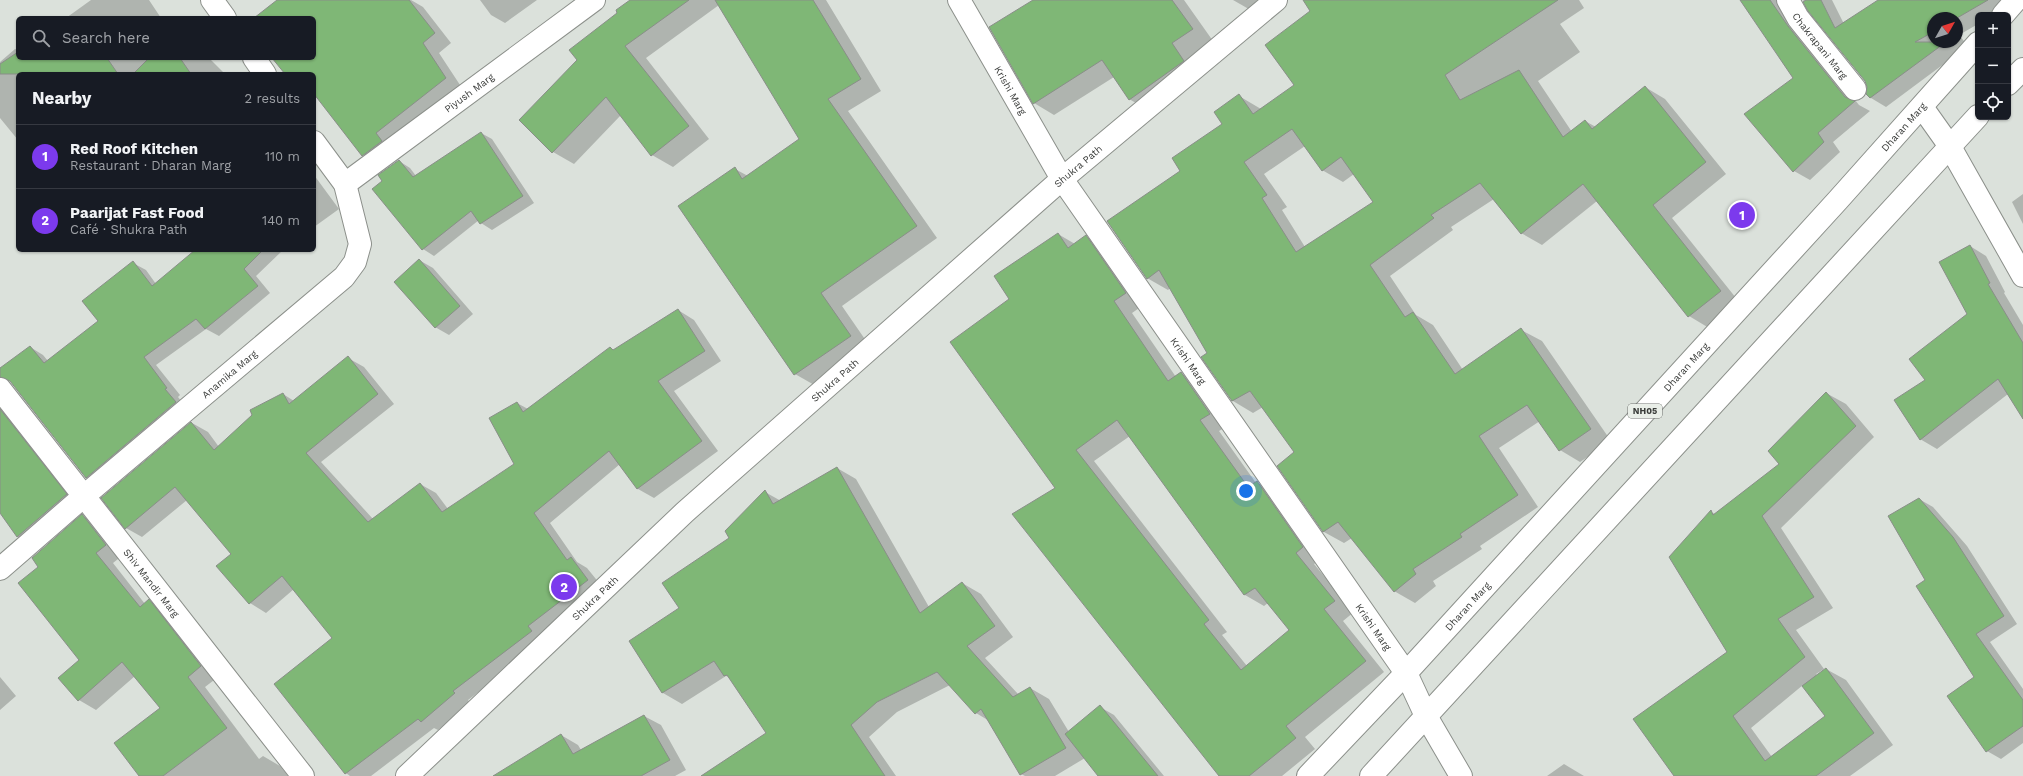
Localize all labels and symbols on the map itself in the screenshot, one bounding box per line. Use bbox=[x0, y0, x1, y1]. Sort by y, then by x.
street label: Chakrapani Marg bbox=[1791, 11, 1850, 81]
north arrow bbox=[1927, 12, 1963, 48]
street label: Krishi Marg bbox=[993, 64, 1029, 117]
street label: Piyush Marg bbox=[442, 70, 496, 114]
street label: Dharan Marg bbox=[1879, 100, 1928, 153]
street label: Shukra Path bbox=[1052, 143, 1104, 189]
pin: 1 bbox=[1729, 200, 1755, 230]
street label: Krishi Marg bbox=[1169, 335, 1209, 387]
street label: Dharan Marg bbox=[1661, 340, 1711, 393]
street label: Anamika Marg bbox=[199, 347, 259, 400]
street label: Shukra Path bbox=[809, 356, 860, 404]
road number: NH05 bbox=[1628, 404, 1662, 418]
your location bbox=[1236, 481, 1256, 501]
street label: Shiv Mandir Marg bbox=[122, 546, 182, 620]
pin: 2 bbox=[551, 572, 577, 602]
street label: Shukra Path bbox=[570, 573, 620, 622]
street label: Dharan Marg bbox=[1442, 579, 1493, 632]
street label: Krishi Marg bbox=[1354, 601, 1394, 653]

